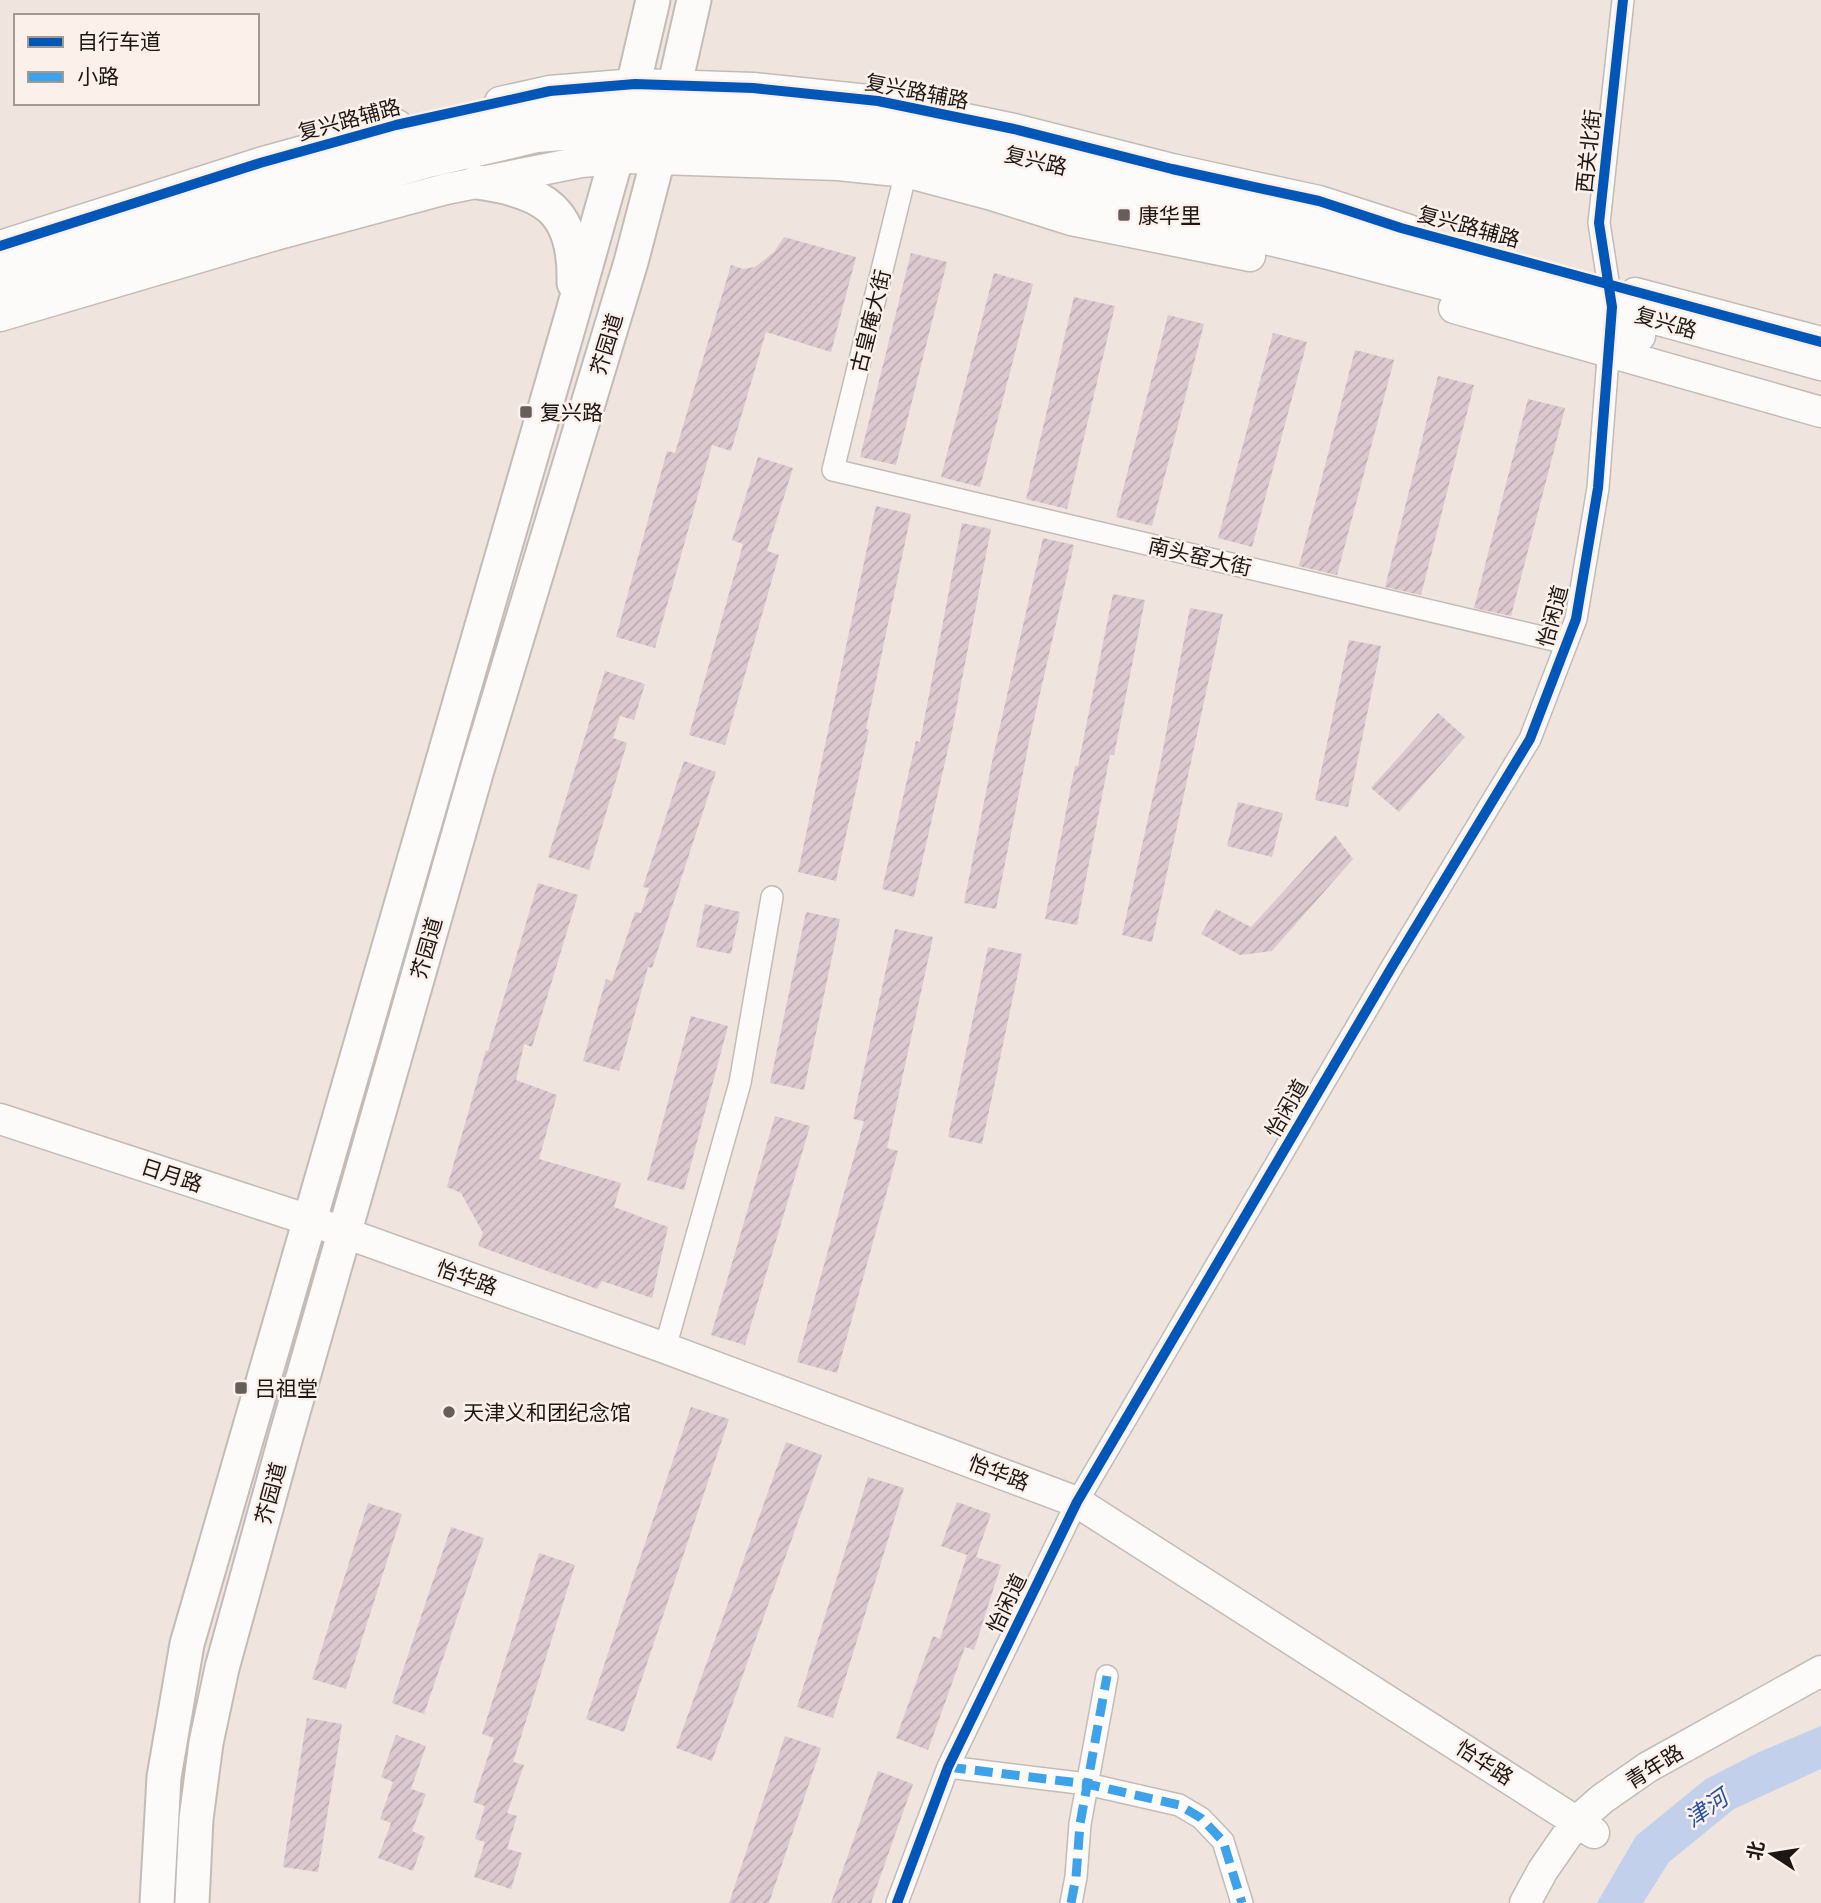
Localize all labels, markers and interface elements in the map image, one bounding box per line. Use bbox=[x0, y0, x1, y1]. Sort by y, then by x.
legend bbox=[14, 14, 259, 105]
text: 自行车道 bbox=[77, 28, 161, 54]
text: 小路 bbox=[77, 63, 119, 89]
street label: 复兴路辅路 bbox=[863, 68, 971, 114]
street label: 复兴路辅路 bbox=[295, 93, 403, 145]
street label: 西关北街 bbox=[1571, 108, 1605, 194]
street label: 复兴路 bbox=[1002, 140, 1070, 180]
street label: 复兴路辅路 bbox=[1415, 200, 1523, 252]
place label: 康华里 bbox=[1138, 202, 1201, 228]
marker: 康华里 bbox=[1116, 207, 1132, 223]
street label: 古皇庵大街 bbox=[845, 267, 895, 375]
street label: 复兴路 bbox=[1632, 301, 1700, 343]
street label: 芥园道 bbox=[584, 310, 628, 378]
place label: 复兴路 bbox=[540, 399, 603, 425]
marker: 复兴路 bbox=[518, 404, 534, 420]
street label: 南头窑大街 bbox=[1146, 532, 1254, 580]
street label: 怡闲道 bbox=[1531, 582, 1573, 650]
street label: 芥园道 bbox=[405, 914, 447, 982]
street label: 怡闲道 bbox=[1259, 1074, 1313, 1142]
street label: 日月路 bbox=[138, 1153, 206, 1197]
street label: 怡华路 bbox=[433, 1254, 501, 1300]
place label: 吕祖堂 bbox=[255, 1375, 318, 1401]
marker: 吕祖堂 bbox=[233, 1380, 249, 1396]
place label: 天津义和团纪念馆 bbox=[463, 1399, 631, 1425]
marker: 天津义和团纪念馆 bbox=[441, 1404, 457, 1420]
street label: 怡华路 bbox=[965, 1449, 1033, 1495]
street label: 芥园道 bbox=[249, 1459, 291, 1527]
street label: 怡闲道 bbox=[981, 1569, 1031, 1637]
street label: 怡华路 bbox=[1452, 1734, 1518, 1790]
street label: 青年路 bbox=[1620, 1738, 1688, 1794]
water label: 津河 bbox=[1679, 1781, 1736, 1833]
north arrow bbox=[1737, 1819, 1807, 1889]
text: 北 bbox=[1742, 1839, 1769, 1862]

